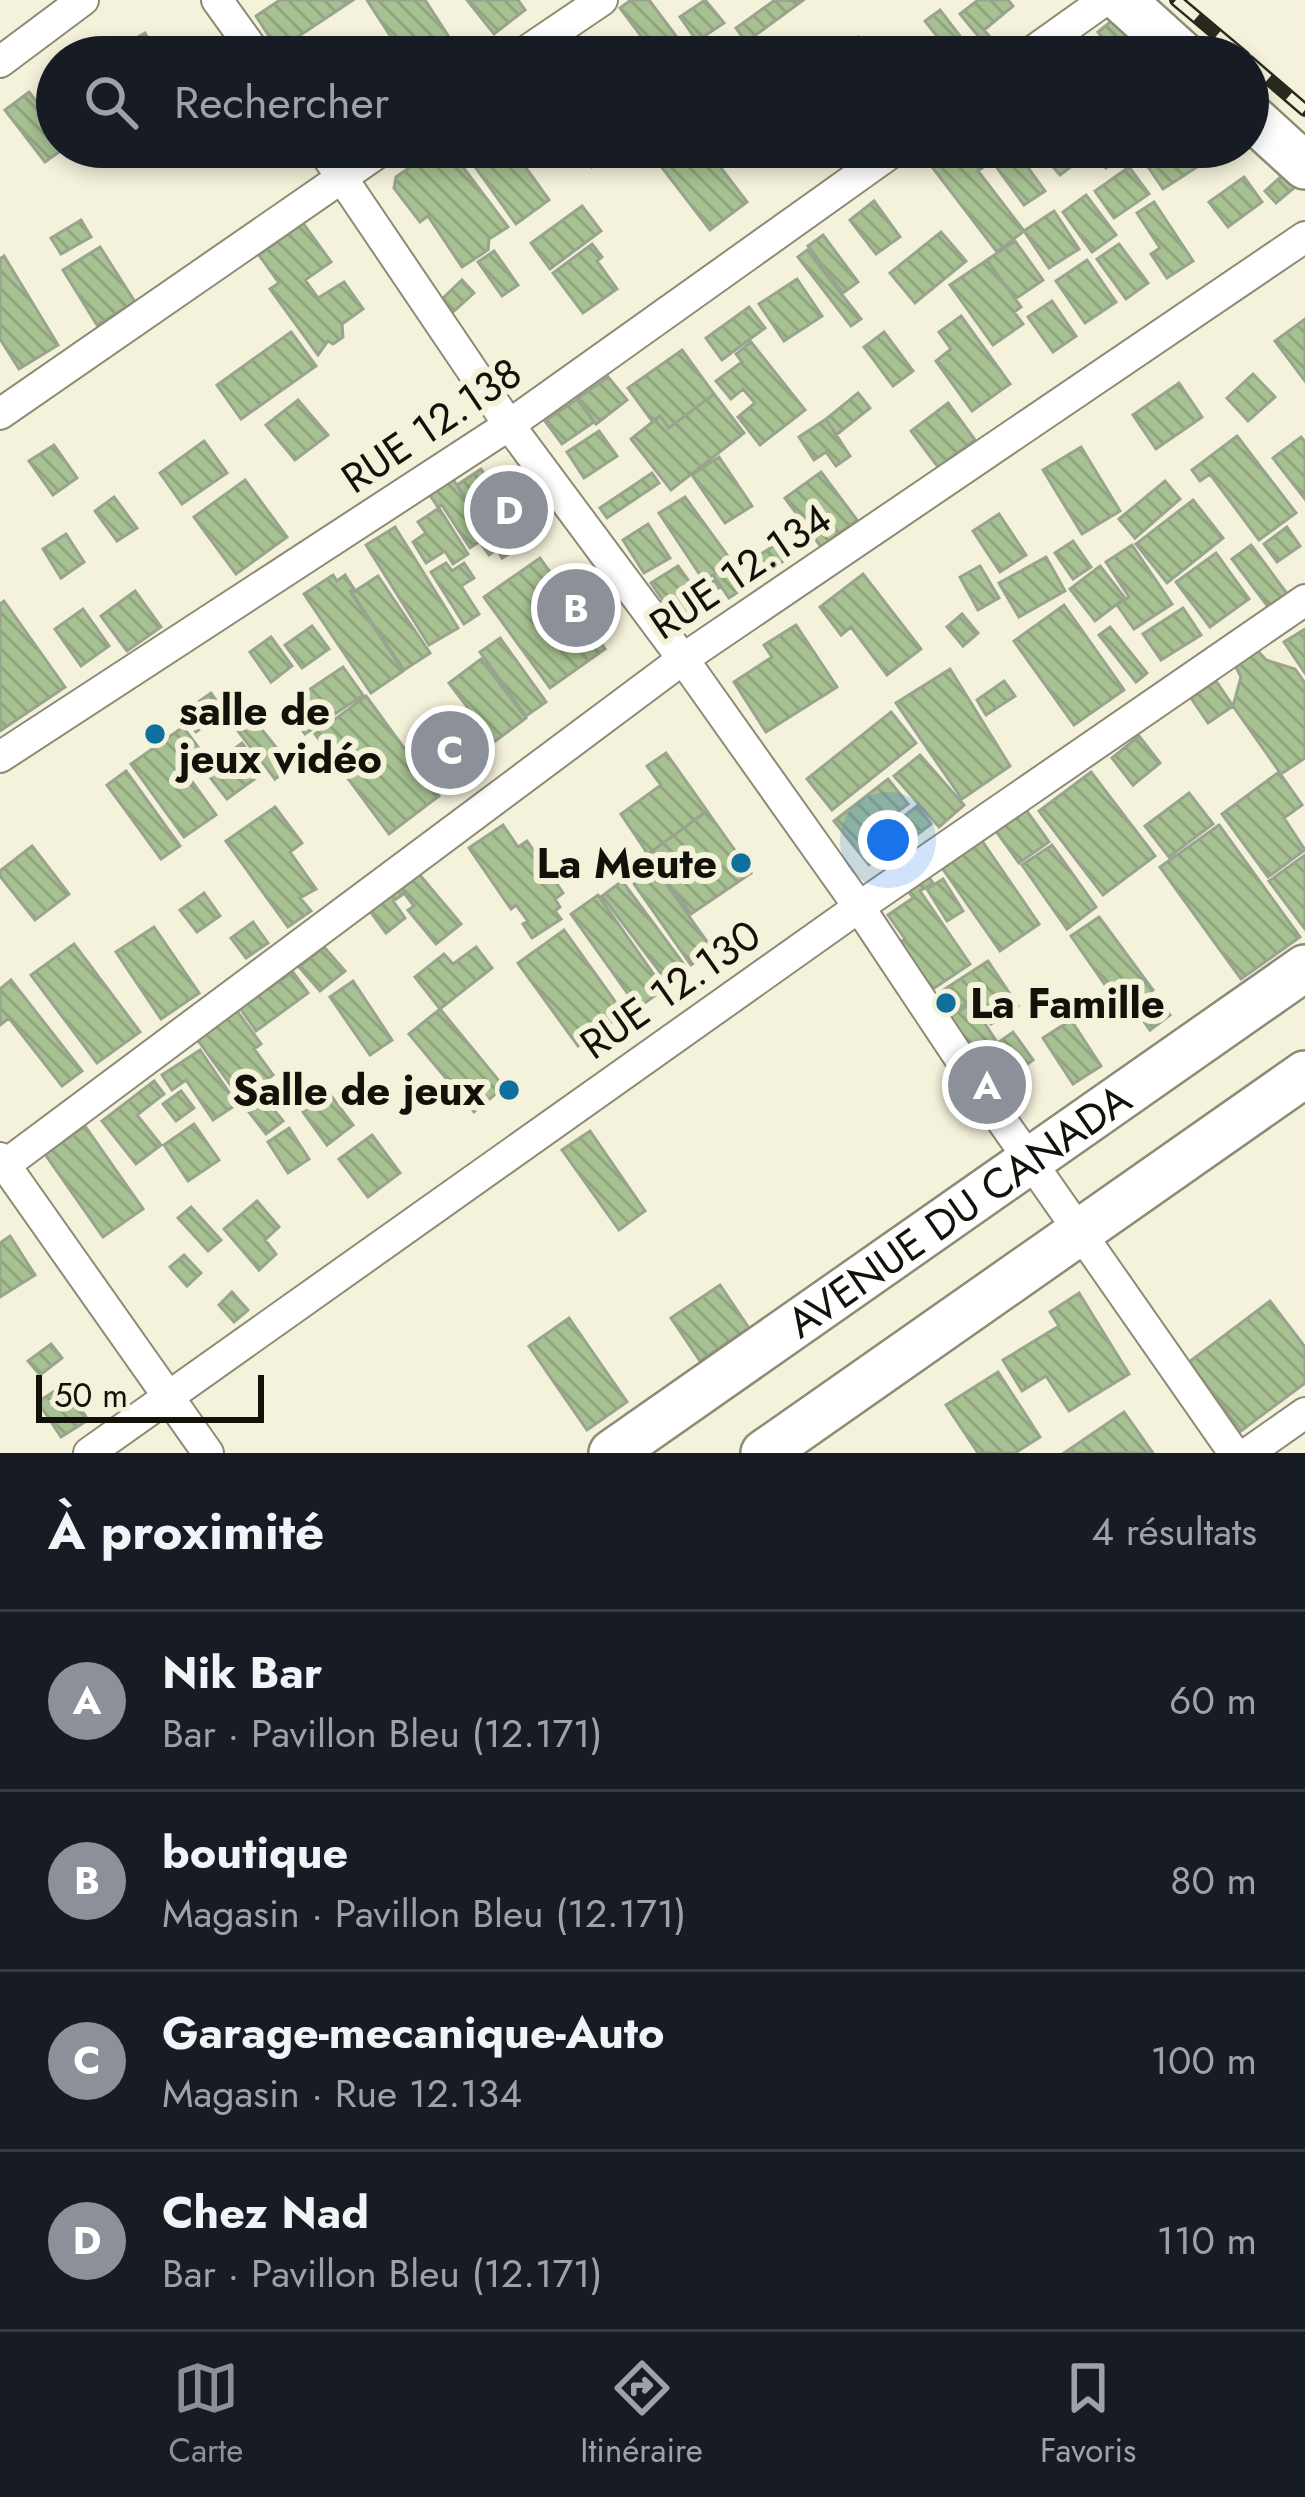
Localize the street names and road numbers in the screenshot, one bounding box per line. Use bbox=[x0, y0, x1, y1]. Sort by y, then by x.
street label: RUE 12.138 bbox=[329, 343, 534, 508]
street label: RUE 12.134 bbox=[637, 488, 843, 655]
street label: RUE 12.130 bbox=[568, 905, 773, 1074]
street label: AVENUE DU CANADA bbox=[778, 1073, 1140, 1349]

